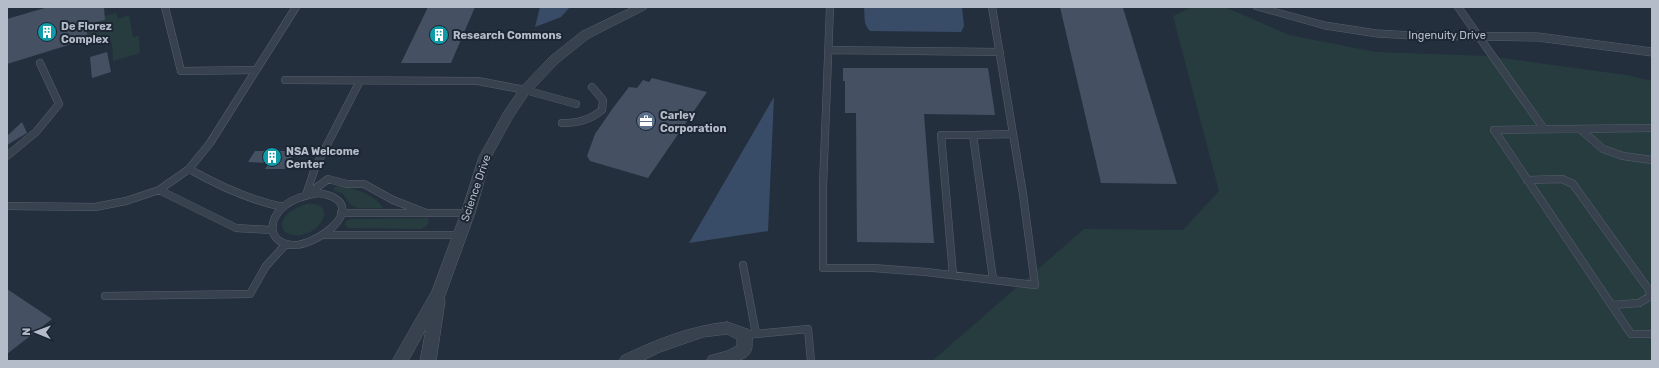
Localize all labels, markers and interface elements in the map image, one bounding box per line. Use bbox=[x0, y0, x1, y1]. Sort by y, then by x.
place label: De Florez Complex bbox=[61, 20, 112, 46]
building icon: De Florez Complex bbox=[36, 21, 58, 43]
building icon: Research Commons bbox=[428, 24, 450, 46]
place label: Research Commons bbox=[453, 29, 562, 42]
street label: Ingenuity Drive bbox=[1408, 29, 1486, 42]
place label: Carley Corporation bbox=[660, 109, 727, 135]
office icon: Carley Corporation bbox=[635, 110, 657, 132]
place label: NSA Welcome Center bbox=[286, 145, 360, 171]
building icon: NSA Welcome Center bbox=[261, 146, 283, 168]
street label: Science Drive bbox=[458, 153, 494, 223]
north arrow bbox=[16, 312, 56, 352]
text: N bbox=[20, 328, 33, 336]

